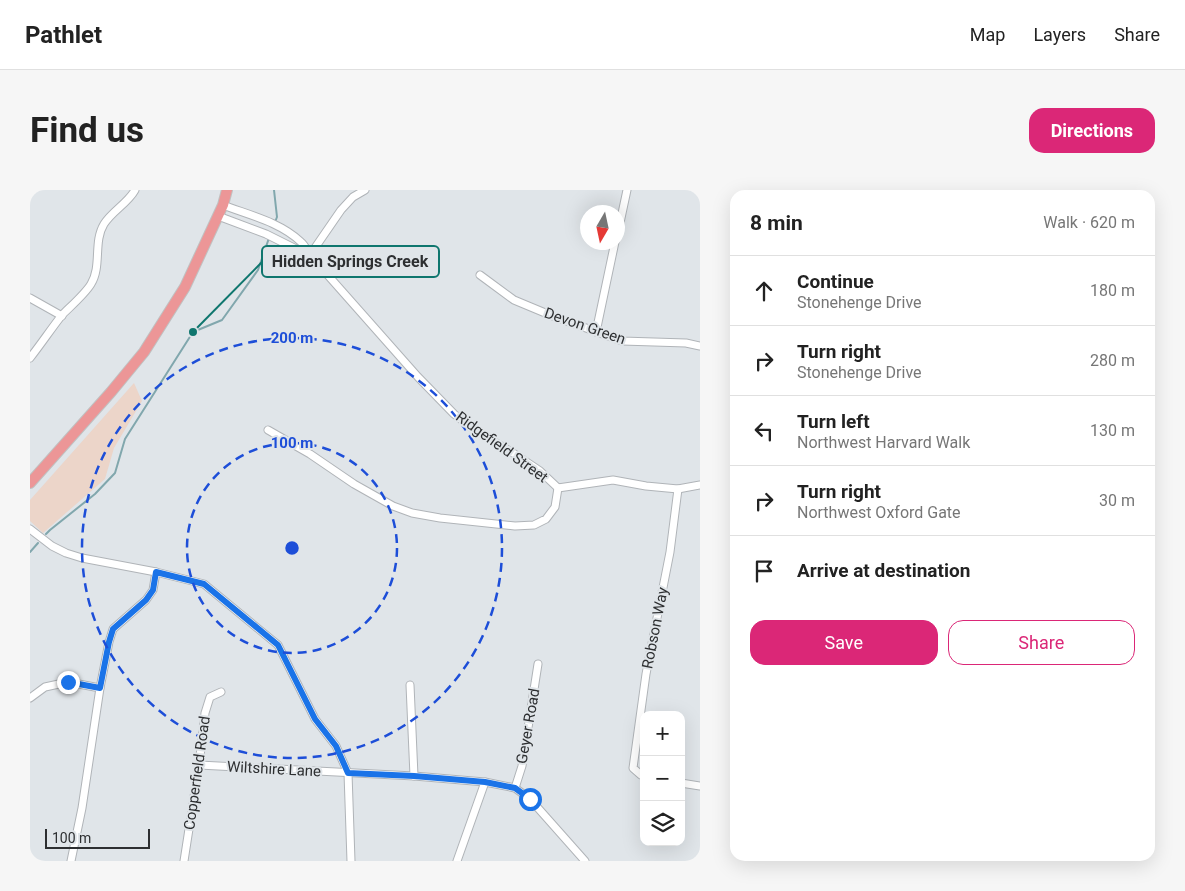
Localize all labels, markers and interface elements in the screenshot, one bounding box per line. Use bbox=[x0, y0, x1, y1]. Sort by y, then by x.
text: Pathlet bbox=[25, 21, 102, 49]
text: Map bbox=[970, 24, 1005, 45]
text: Layers bbox=[1033, 24, 1086, 45]
text: Share bbox=[1114, 24, 1160, 45]
button: Directions bbox=[1029, 108, 1155, 153]
text: Find us bbox=[30, 110, 144, 151]
north arrow bbox=[580, 205, 625, 250]
text: 8 min bbox=[750, 211, 803, 235]
text: Walk · 620 m bbox=[1043, 213, 1135, 232]
callout: Hidden Springs Creek bbox=[262, 246, 439, 277]
text: Hidden Springs Creek bbox=[272, 252, 429, 271]
text: Continue bbox=[797, 270, 874, 293]
icon: ahead bbox=[750, 277, 778, 305]
text: 180 m bbox=[1090, 281, 1135, 300]
text: Stonehenge Drive bbox=[797, 293, 922, 312]
street label: Devon Green bbox=[542, 304, 628, 348]
text: 200 m bbox=[271, 329, 313, 347]
text: Turn right bbox=[797, 340, 881, 363]
icon: right bbox=[750, 347, 778, 375]
text: 280 m bbox=[1090, 351, 1135, 370]
text: Stonehenge Drive bbox=[797, 363, 922, 382]
street label: Ridgefield Street bbox=[452, 408, 552, 486]
text: Turn left bbox=[797, 410, 870, 433]
icon: left bbox=[750, 417, 778, 445]
text: 130 m bbox=[1090, 421, 1135, 440]
text: Northwest Harvard Walk bbox=[797, 433, 970, 452]
text: 100 m bbox=[271, 434, 313, 452]
text: Turn right bbox=[797, 480, 881, 503]
icon: right bbox=[750, 487, 778, 515]
text: 30 m bbox=[1099, 491, 1135, 510]
text: Northwest Oxford Gate bbox=[797, 503, 961, 522]
centre of rings bbox=[283, 539, 301, 557]
icon: arrive bbox=[750, 557, 778, 585]
text: Arrive at destination bbox=[797, 559, 970, 582]
street label: Robson Way bbox=[638, 586, 672, 670]
button: Save bbox=[750, 620, 938, 665]
button: Share bbox=[948, 620, 1135, 665]
route end bbox=[57, 671, 80, 694]
street label: Geyer Road bbox=[513, 687, 543, 765]
map controls bbox=[640, 711, 685, 846]
button: + bbox=[640, 711, 685, 756]
street label: Copperfield Road bbox=[180, 715, 214, 831]
button: − bbox=[640, 756, 685, 801]
street label: Wiltshire Lane bbox=[226, 758, 322, 780]
route start bbox=[519, 788, 542, 811]
button: layers bbox=[640, 801, 685, 846]
scale bar bbox=[45, 826, 150, 849]
text: 100 m bbox=[52, 830, 91, 846]

